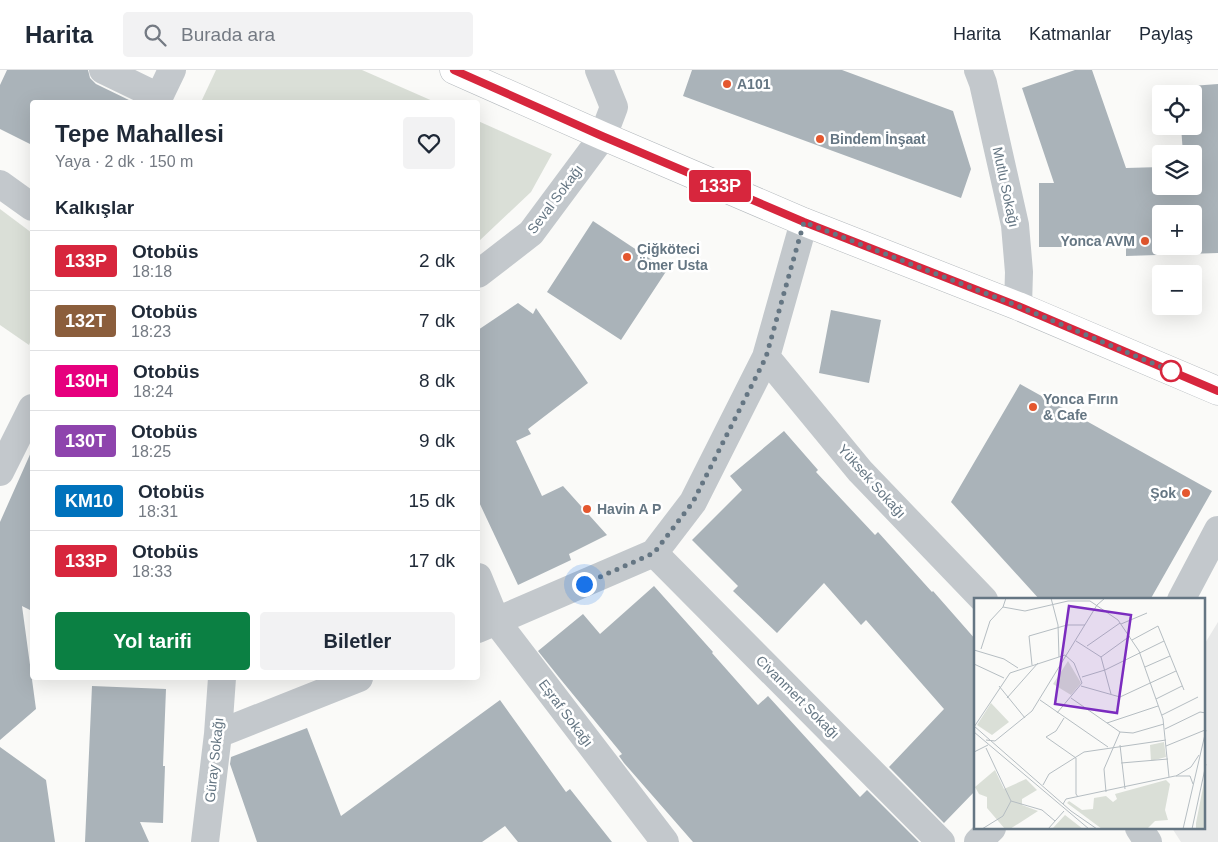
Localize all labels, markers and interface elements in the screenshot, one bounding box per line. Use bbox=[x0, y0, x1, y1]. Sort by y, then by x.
search box bbox=[123, 12, 473, 57]
text: Harita bbox=[25, 21, 93, 48]
icon: search bbox=[141, 21, 169, 49]
text: Burada ara bbox=[181, 24, 275, 45]
text: Harita bbox=[953, 24, 1001, 44]
text: Katmanlar bbox=[1029, 24, 1111, 44]
text: Paylaş bbox=[1139, 24, 1193, 44]
place label: A101 bbox=[737, 76, 771, 92]
marker: A101 bbox=[721, 78, 733, 90]
map controls bbox=[1152, 85, 1202, 315]
button: locate bbox=[1152, 85, 1202, 135]
button: heart bbox=[403, 117, 455, 169]
text: Tepe Mahallesi bbox=[55, 120, 224, 147]
place label: Bindem İnşaat bbox=[830, 131, 926, 147]
marker: Bindem İnşaat bbox=[814, 133, 826, 145]
street label: Mutlu Sokağı bbox=[990, 145, 1022, 229]
button: layers bbox=[1152, 145, 1202, 195]
text: Yaya · 2 dk · 150 m bbox=[55, 153, 193, 170]
street label: Seval Sokağı bbox=[524, 161, 586, 237]
line badge: 133P bbox=[685, 170, 755, 202]
text: 133P bbox=[699, 176, 741, 196]
text: Kalkışlar bbox=[55, 197, 134, 218]
button: + bbox=[1152, 205, 1202, 255]
place label: Yonca AVM bbox=[1061, 233, 1135, 249]
marker: Yonca AVM bbox=[1139, 235, 1151, 247]
text: Otobüs bbox=[132, 241, 199, 262]
place label: Çiğköteci Ömer Usta bbox=[637, 241, 708, 273]
text: 2 dk bbox=[419, 250, 455, 271]
text: 133P bbox=[65, 251, 107, 271]
marker: Çiğköteci Ömer Usta bbox=[621, 251, 633, 263]
text: 18:18 bbox=[132, 263, 172, 280]
button: − bbox=[1152, 265, 1202, 315]
text: Otobüs bbox=[131, 301, 198, 322]
text: 7 dk bbox=[419, 310, 455, 331]
text: 132T bbox=[65, 311, 106, 331]
text: 18:23 bbox=[131, 323, 171, 340]
unlabelled marker bbox=[1160, 360, 1182, 382]
text: Otobüs bbox=[133, 361, 200, 382]
text: 8 dk bbox=[419, 370, 455, 391]
text: 130H bbox=[65, 371, 108, 391]
text: 18:24 bbox=[133, 383, 173, 400]
place label: Yonca Fırın & Cafe bbox=[1043, 391, 1118, 423]
marker: Yonca Fırın & Cafe bbox=[1027, 401, 1039, 413]
text: Otobüs bbox=[131, 421, 198, 442]
text: 9 dk bbox=[419, 430, 455, 451]
text: 130T bbox=[65, 431, 106, 451]
street label: Yüksek Sokağı bbox=[835, 441, 909, 521]
text: 18:25 bbox=[131, 443, 171, 460]
text: Otobüs bbox=[138, 481, 205, 502]
place label: Şok bbox=[1150, 485, 1176, 501]
marker: Şok bbox=[1180, 487, 1192, 499]
text: 15 dk bbox=[409, 490, 455, 511]
text: KM10 bbox=[65, 491, 113, 511]
place label: Havin A P bbox=[597, 501, 661, 517]
text: 18:31 bbox=[138, 503, 178, 520]
marker: Havin A P bbox=[581, 503, 593, 515]
text: Otobüs bbox=[132, 541, 199, 562]
text: 17 dk bbox=[409, 550, 455, 571]
text: 133P bbox=[65, 551, 107, 571]
text: 18:33 bbox=[132, 563, 172, 580]
your location bbox=[572, 572, 597, 597]
inset map bbox=[974, 598, 1206, 830]
button: Yol tarifi bbox=[55, 612, 250, 670]
button: Biletler bbox=[260, 612, 455, 670]
street label: Civanmert Sokağı bbox=[753, 652, 843, 742]
street label: Eşraf Sokağı bbox=[535, 676, 597, 750]
street label: Güray Sokağı bbox=[202, 717, 226, 803]

